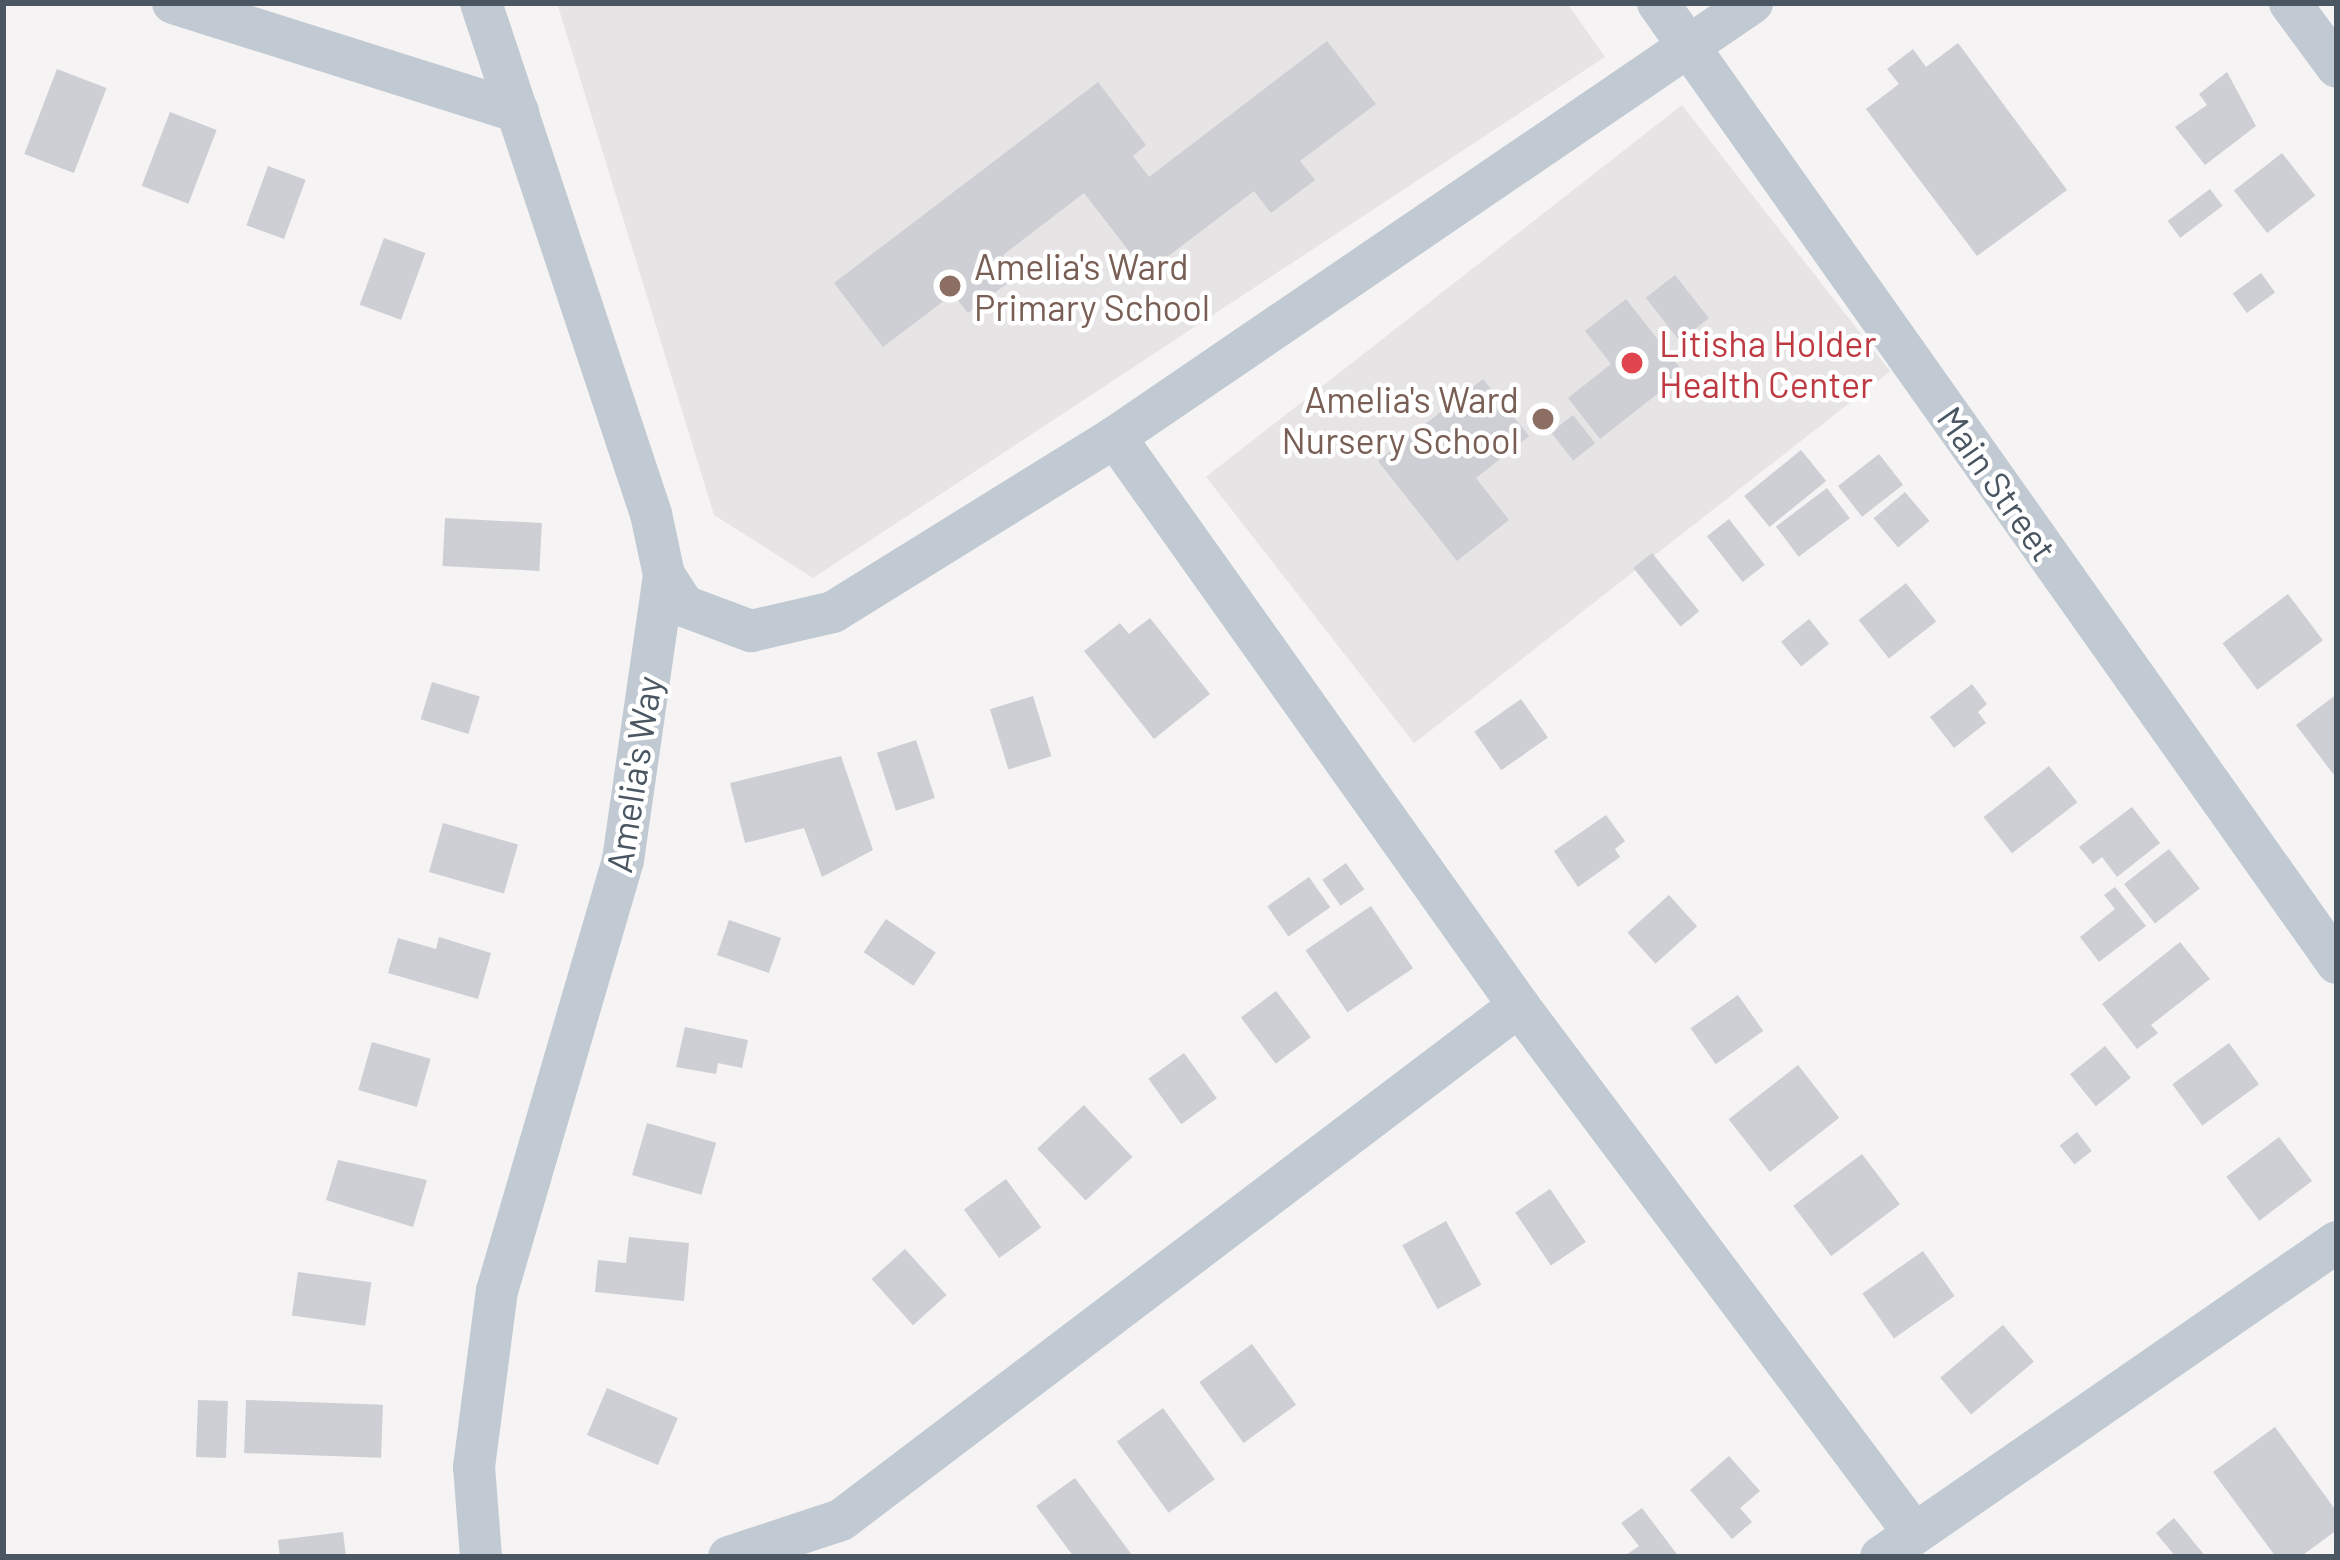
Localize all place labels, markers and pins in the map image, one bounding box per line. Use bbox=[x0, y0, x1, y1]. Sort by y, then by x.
place label: Amelia's Ward Primary School bbox=[974, 243, 1210, 328]
marker: Amelia's Ward Primary School bbox=[937, 273, 963, 299]
place label: Litisha Holder Health Center bbox=[1659, 320, 1877, 405]
marker: Litisha Holder Health Center bbox=[1616, 347, 1648, 379]
place label: Amelia's Ward Nursery School bbox=[1282, 376, 1519, 461]
marker: Amelia's Ward Nursery School bbox=[1530, 406, 1556, 432]

